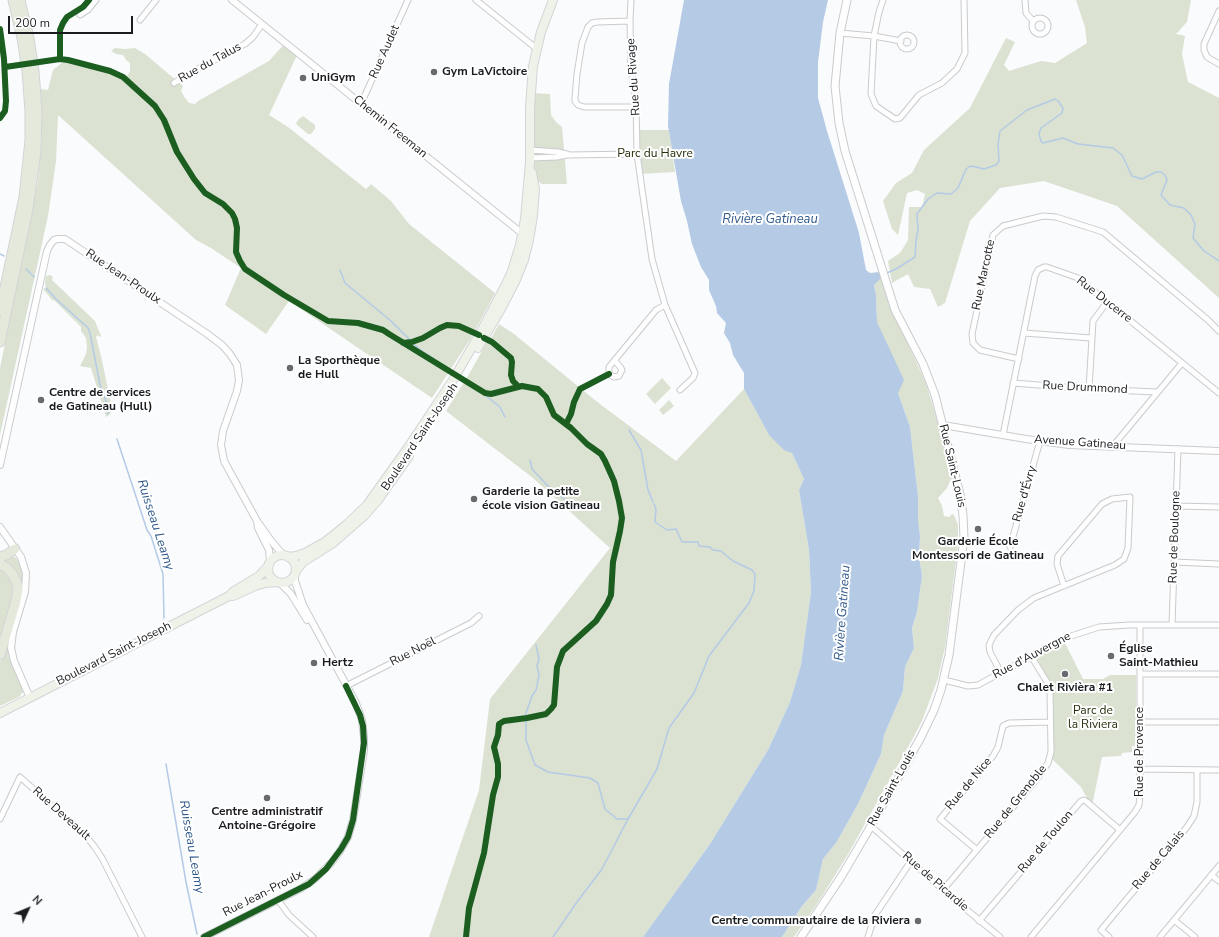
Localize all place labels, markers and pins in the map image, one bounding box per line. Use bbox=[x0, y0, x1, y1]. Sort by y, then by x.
place label: Gym LaVictoire bbox=[442, 65, 527, 79]
marker: Gym LaVictoire bbox=[429, 67, 439, 77]
place label: UniGym bbox=[311, 71, 356, 85]
marker: UniGym bbox=[298, 73, 308, 83]
place label: La Sporthèque de Hull bbox=[298, 354, 380, 382]
marker: La Sporthèque de Hull bbox=[285, 363, 295, 373]
place label: Centre de services de Gatineau (Hull) bbox=[49, 386, 153, 414]
marker: Centre de services de Gatineau (Hull) bbox=[36, 395, 46, 405]
place label: Garderie la petite école vision Gatineau bbox=[482, 485, 600, 513]
marker: Garderie la petite école vision Gatineau bbox=[469, 494, 479, 504]
marker: Garderie École Montessori de Gatineau bbox=[973, 524, 983, 534]
place label: Garderie École Montessori de Gatineau bbox=[912, 535, 1044, 563]
place label: Église Saint-Mathieu bbox=[1119, 642, 1198, 670]
marker: Église Saint-Mathieu bbox=[1106, 651, 1116, 661]
place label: Hertz bbox=[322, 656, 353, 670]
marker: Hertz bbox=[309, 658, 319, 668]
marker: Chalet Rivièra #1 bbox=[1060, 669, 1070, 679]
place label: Chalet Rivièra #1 bbox=[1017, 681, 1113, 695]
marker: Centre administratif Antoine-Grégoire bbox=[262, 793, 272, 803]
place label: Centre administratif Antoine-Grégoire bbox=[211, 805, 323, 833]
place label: Centre communautaire de la Riviera bbox=[711, 914, 910, 928]
marker: Centre communautaire de la Riviera bbox=[913, 916, 923, 926]

